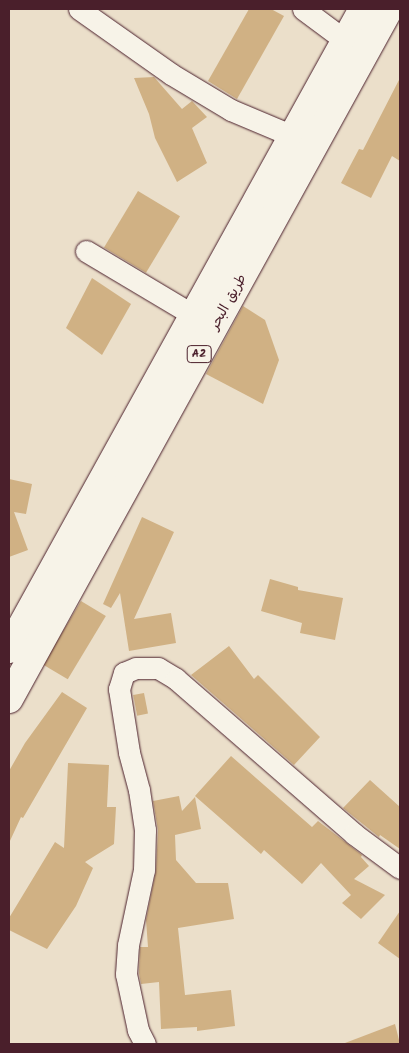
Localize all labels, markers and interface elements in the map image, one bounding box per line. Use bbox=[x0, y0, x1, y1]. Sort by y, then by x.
street label: طريق البحر bbox=[206, 271, 250, 333]
road number: A2 bbox=[186, 344, 212, 364]

